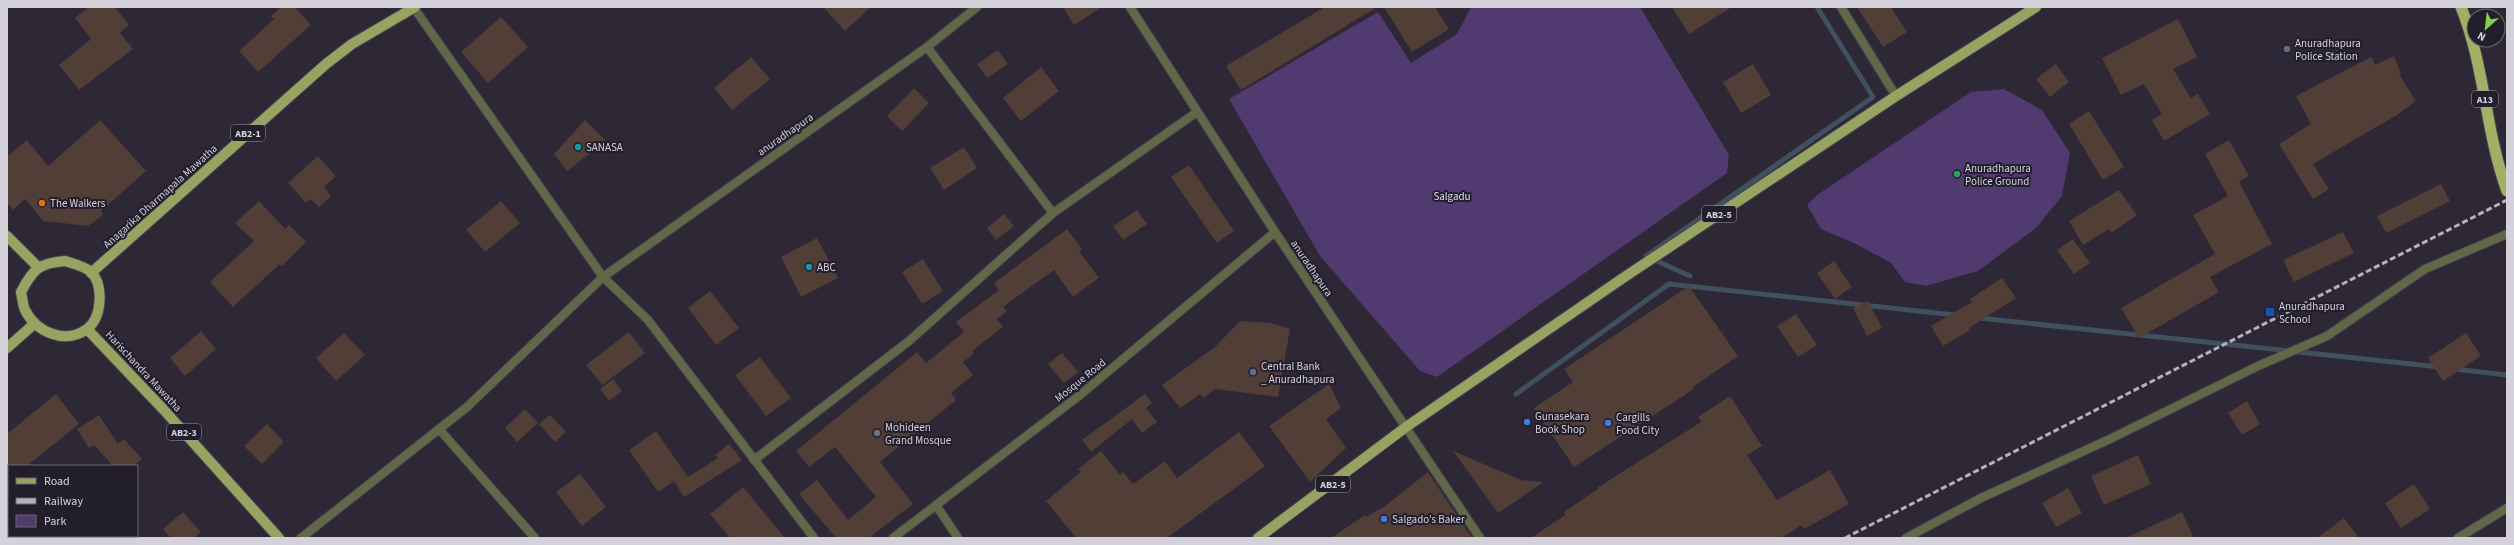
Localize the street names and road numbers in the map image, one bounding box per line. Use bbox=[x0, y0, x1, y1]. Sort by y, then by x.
road number: A13 bbox=[2472, 91, 2498, 107]
street label: anuradhapura bbox=[754, 109, 816, 159]
road number: AB2-1 bbox=[231, 125, 265, 141]
street label: Anagarika Dharmapala Mawatha bbox=[100, 141, 221, 252]
road number: AB2-5 bbox=[1702, 206, 1736, 222]
street label: anuradhapura bbox=[1287, 237, 1336, 300]
street label: Harischandra Mawatha bbox=[102, 328, 185, 415]
street label: Mosque Road bbox=[1052, 355, 1109, 406]
road number: AB2-3 bbox=[167, 424, 201, 440]
road number: AB2-5 bbox=[1316, 476, 1350, 492]

